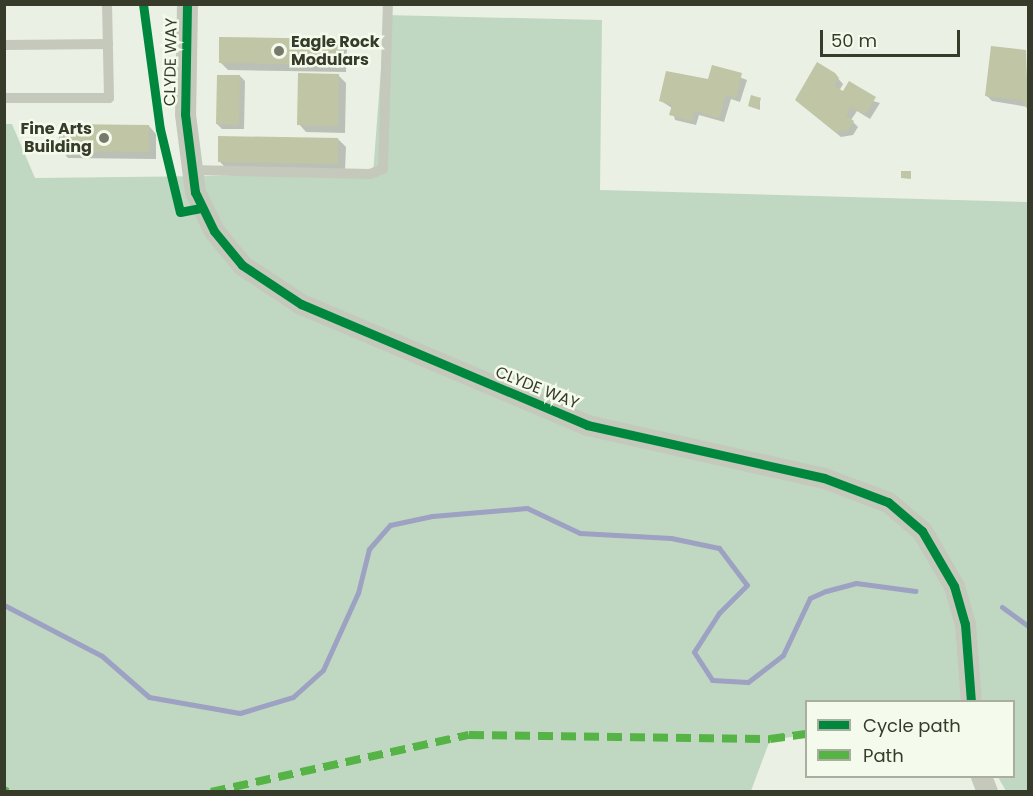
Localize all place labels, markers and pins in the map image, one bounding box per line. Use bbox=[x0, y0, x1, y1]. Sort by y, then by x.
place label: Eagle Rock Modulars bbox=[291, 32, 380, 70]
marker: Eagle Rock Modulars bbox=[272, 44, 286, 58]
place label: Fine Arts Building bbox=[20, 119, 92, 157]
marker: Fine Arts Building bbox=[97, 131, 111, 145]

